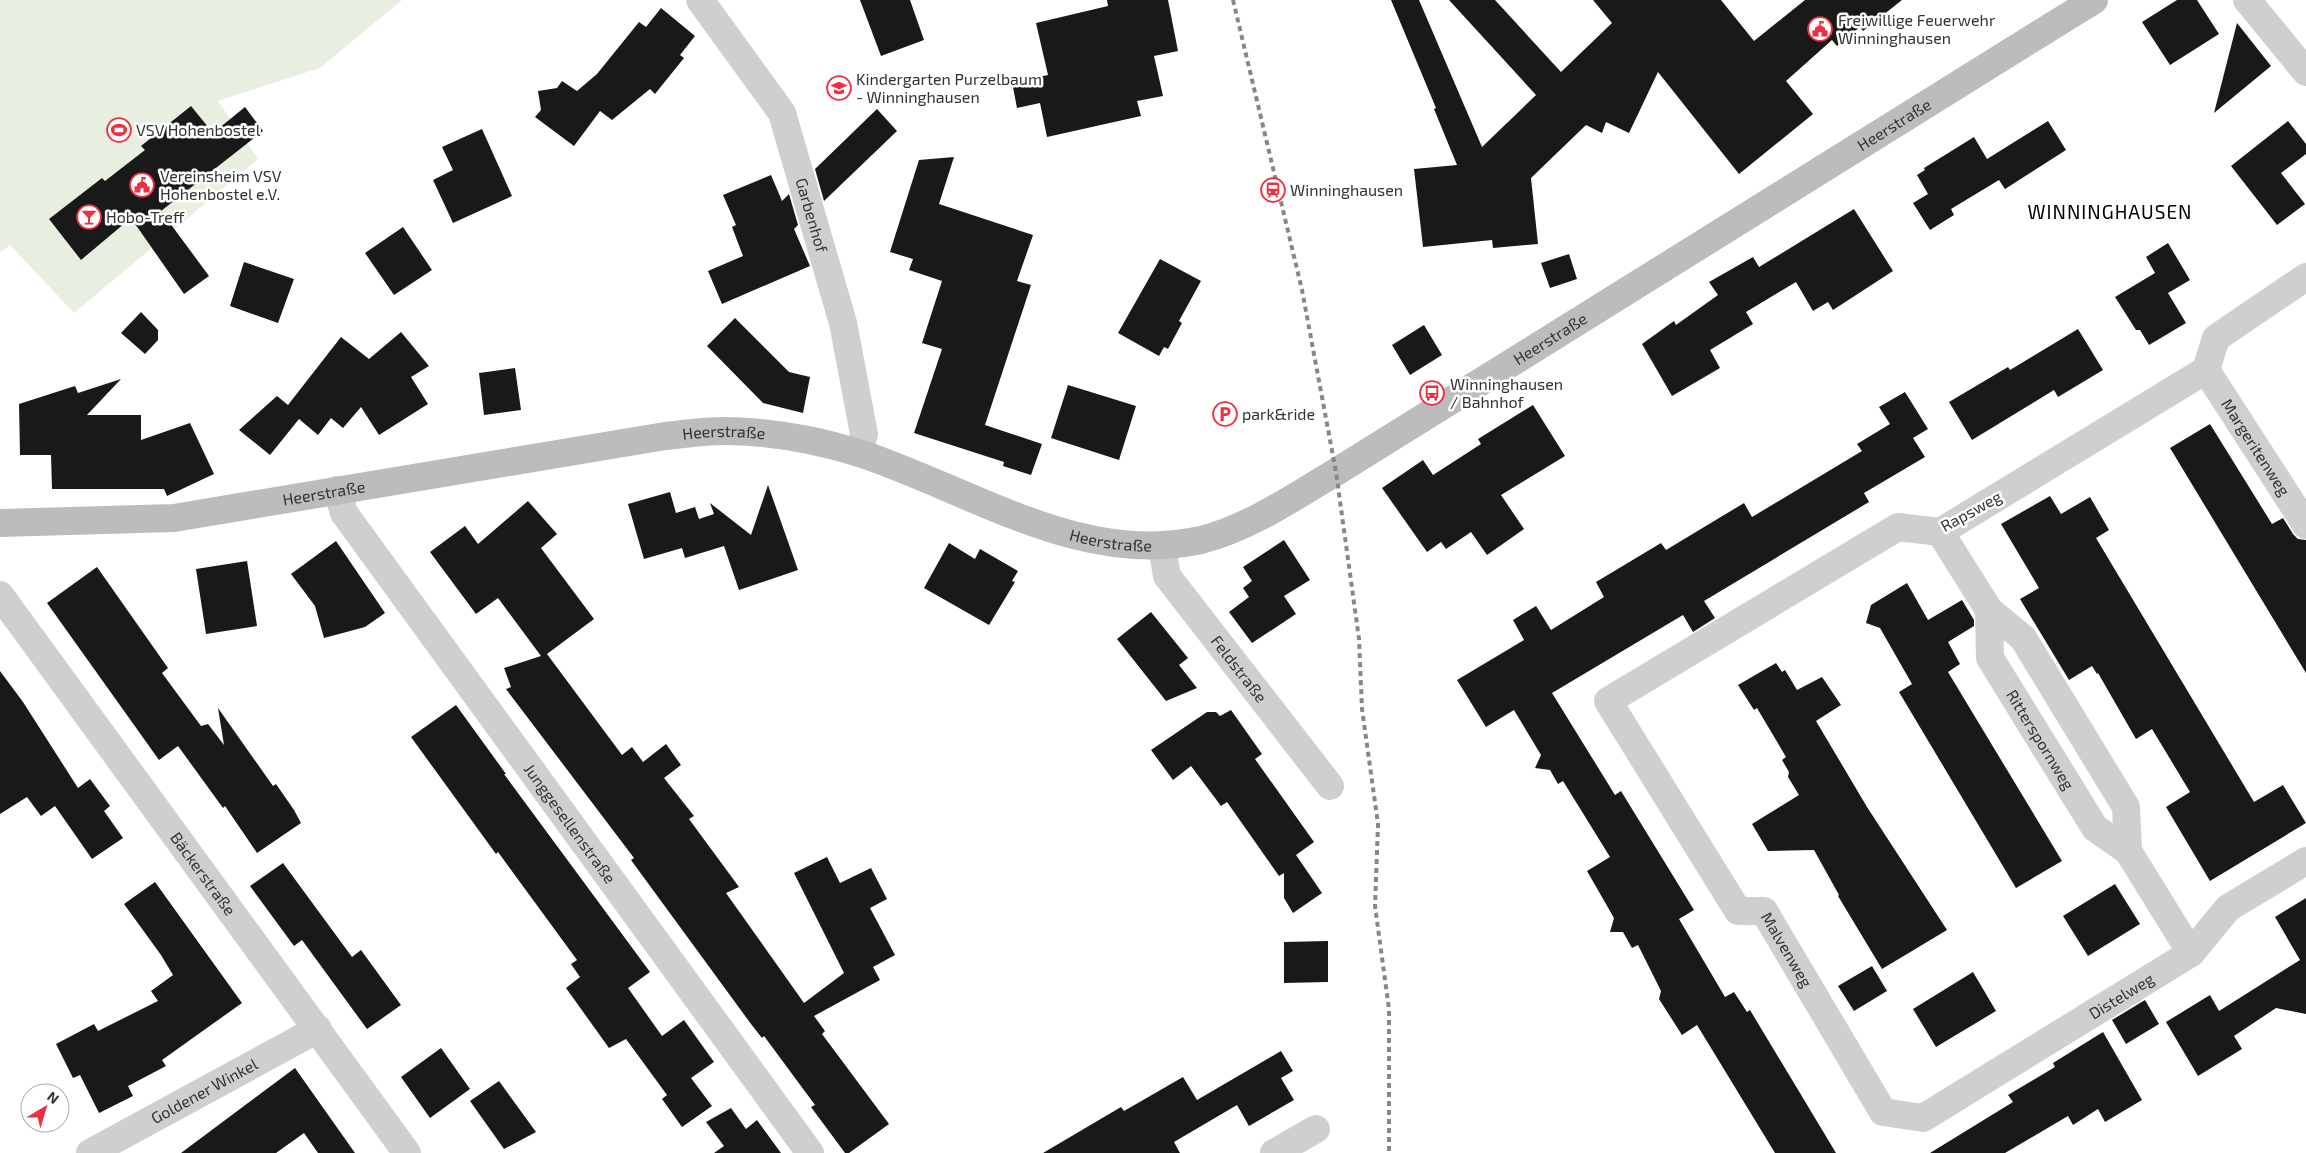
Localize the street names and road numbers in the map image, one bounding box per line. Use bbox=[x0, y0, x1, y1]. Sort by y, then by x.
street label: Heerstraße bbox=[1853, 94, 1934, 154]
street label: Garbenhof bbox=[792, 176, 832, 255]
street label: Heerstraße bbox=[1510, 308, 1590, 368]
street label: Margeritenweg bbox=[2218, 395, 2295, 499]
street label: Heerstraße bbox=[681, 421, 766, 443]
street label: Heerstraße bbox=[281, 476, 366, 509]
street label: Rapsweg bbox=[1937, 486, 2005, 535]
street label: Heerstraße bbox=[1068, 524, 1152, 555]
street label: Feldstraße bbox=[1208, 631, 1271, 706]
street label: Ritterspornweg bbox=[2003, 686, 2079, 793]
street label: Junggesellenstraße bbox=[521, 760, 620, 887]
street label: Bäckerstraße bbox=[167, 828, 240, 919]
street label: Malvenweg bbox=[1758, 908, 1817, 990]
street label: Distelweg bbox=[2085, 968, 2157, 1023]
street label: Goldener Winkel bbox=[147, 1054, 261, 1127]

